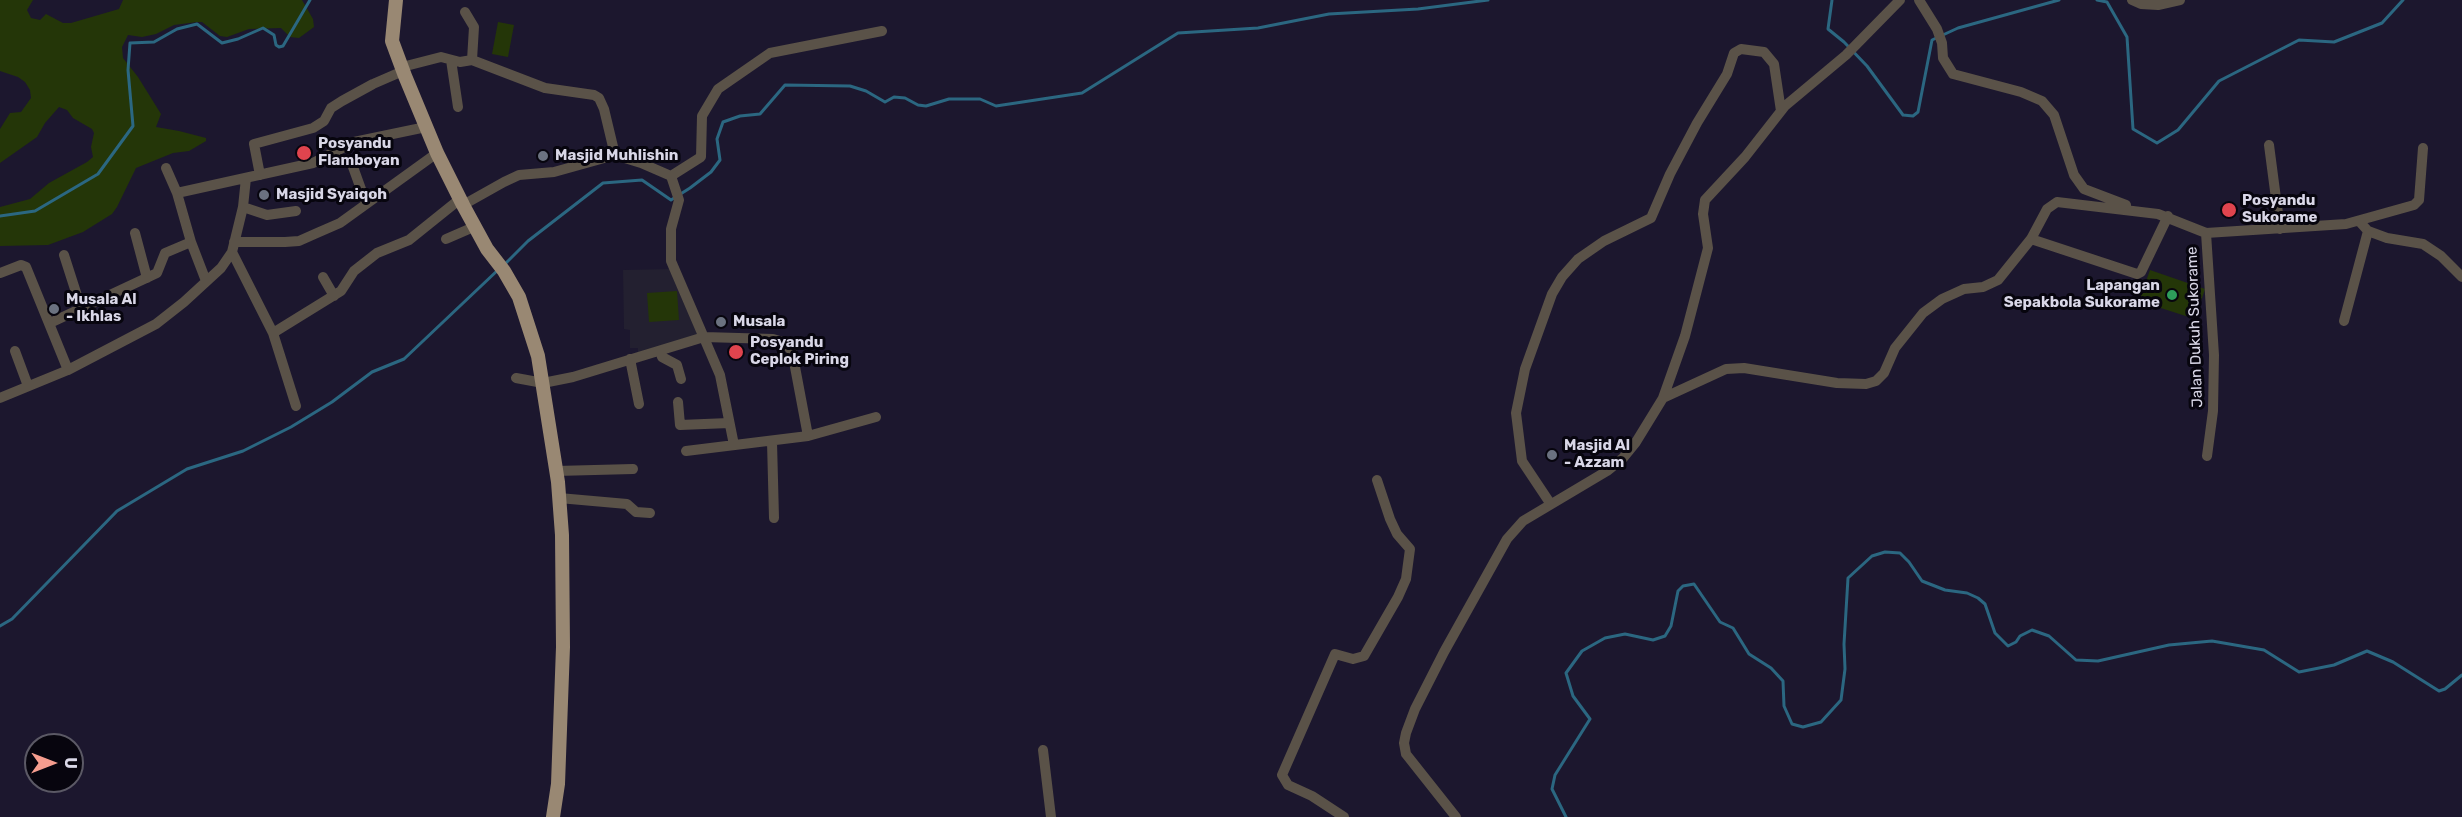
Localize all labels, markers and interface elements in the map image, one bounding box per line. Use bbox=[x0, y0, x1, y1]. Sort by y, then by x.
place label: Posyandu Flamboyan bbox=[318, 135, 400, 170]
marker: Posyandu Flamboyan bbox=[295, 144, 313, 162]
place label: Masjid Muhlishin bbox=[555, 147, 678, 165]
marker: Masjid Muhlishin bbox=[536, 149, 550, 163]
place label: Masjid Syaiqoh bbox=[276, 186, 387, 204]
marker: Masjid Syaiqoh bbox=[257, 188, 271, 202]
place label: Posyandu Sukorame bbox=[2242, 192, 2317, 227]
marker: Posyandu Sukorame bbox=[2220, 201, 2238, 219]
street label: Jalan Dukuh Sukorame bbox=[2183, 246, 2207, 408]
place label: Lapangan Sepakbola Sukorame bbox=[2004, 277, 2160, 312]
marker: Lapangan Sepakbola Sukorame bbox=[2165, 288, 2179, 302]
place label: Musala Al - Ikhlas bbox=[66, 291, 137, 326]
marker: Musala Al - Ikhlas bbox=[47, 302, 61, 316]
place label: Musala bbox=[733, 313, 785, 331]
marker: Musala bbox=[714, 315, 728, 329]
place label: Posyandu Ceplok Piring bbox=[750, 334, 849, 369]
marker: Posyandu Ceplok Piring bbox=[727, 343, 745, 361]
place label: Masjid Al - Azzam bbox=[1564, 437, 1630, 472]
marker: Masjid Al - Azzam bbox=[1545, 448, 1559, 462]
north arrow bbox=[24, 733, 84, 793]
text: U bbox=[61, 757, 80, 769]

